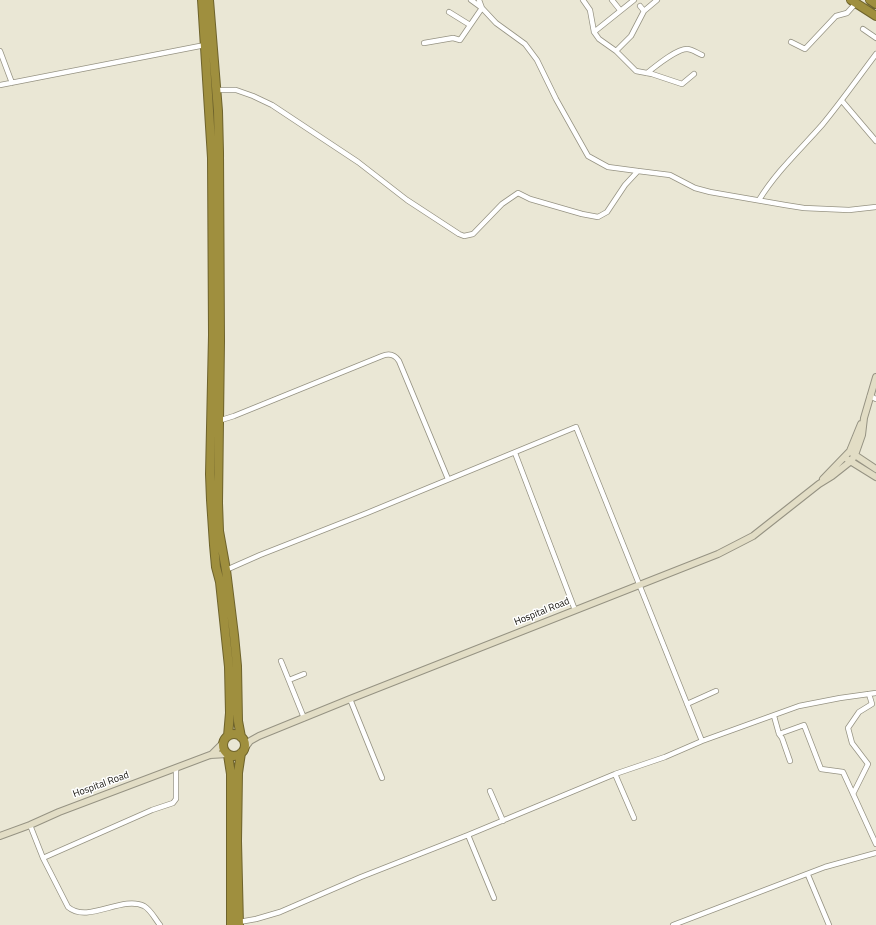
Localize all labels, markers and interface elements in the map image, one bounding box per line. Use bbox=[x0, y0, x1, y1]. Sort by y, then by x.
street label: Hospital Road bbox=[513, 595, 571, 629]
street label: Hospital Road bbox=[71, 769, 131, 801]

